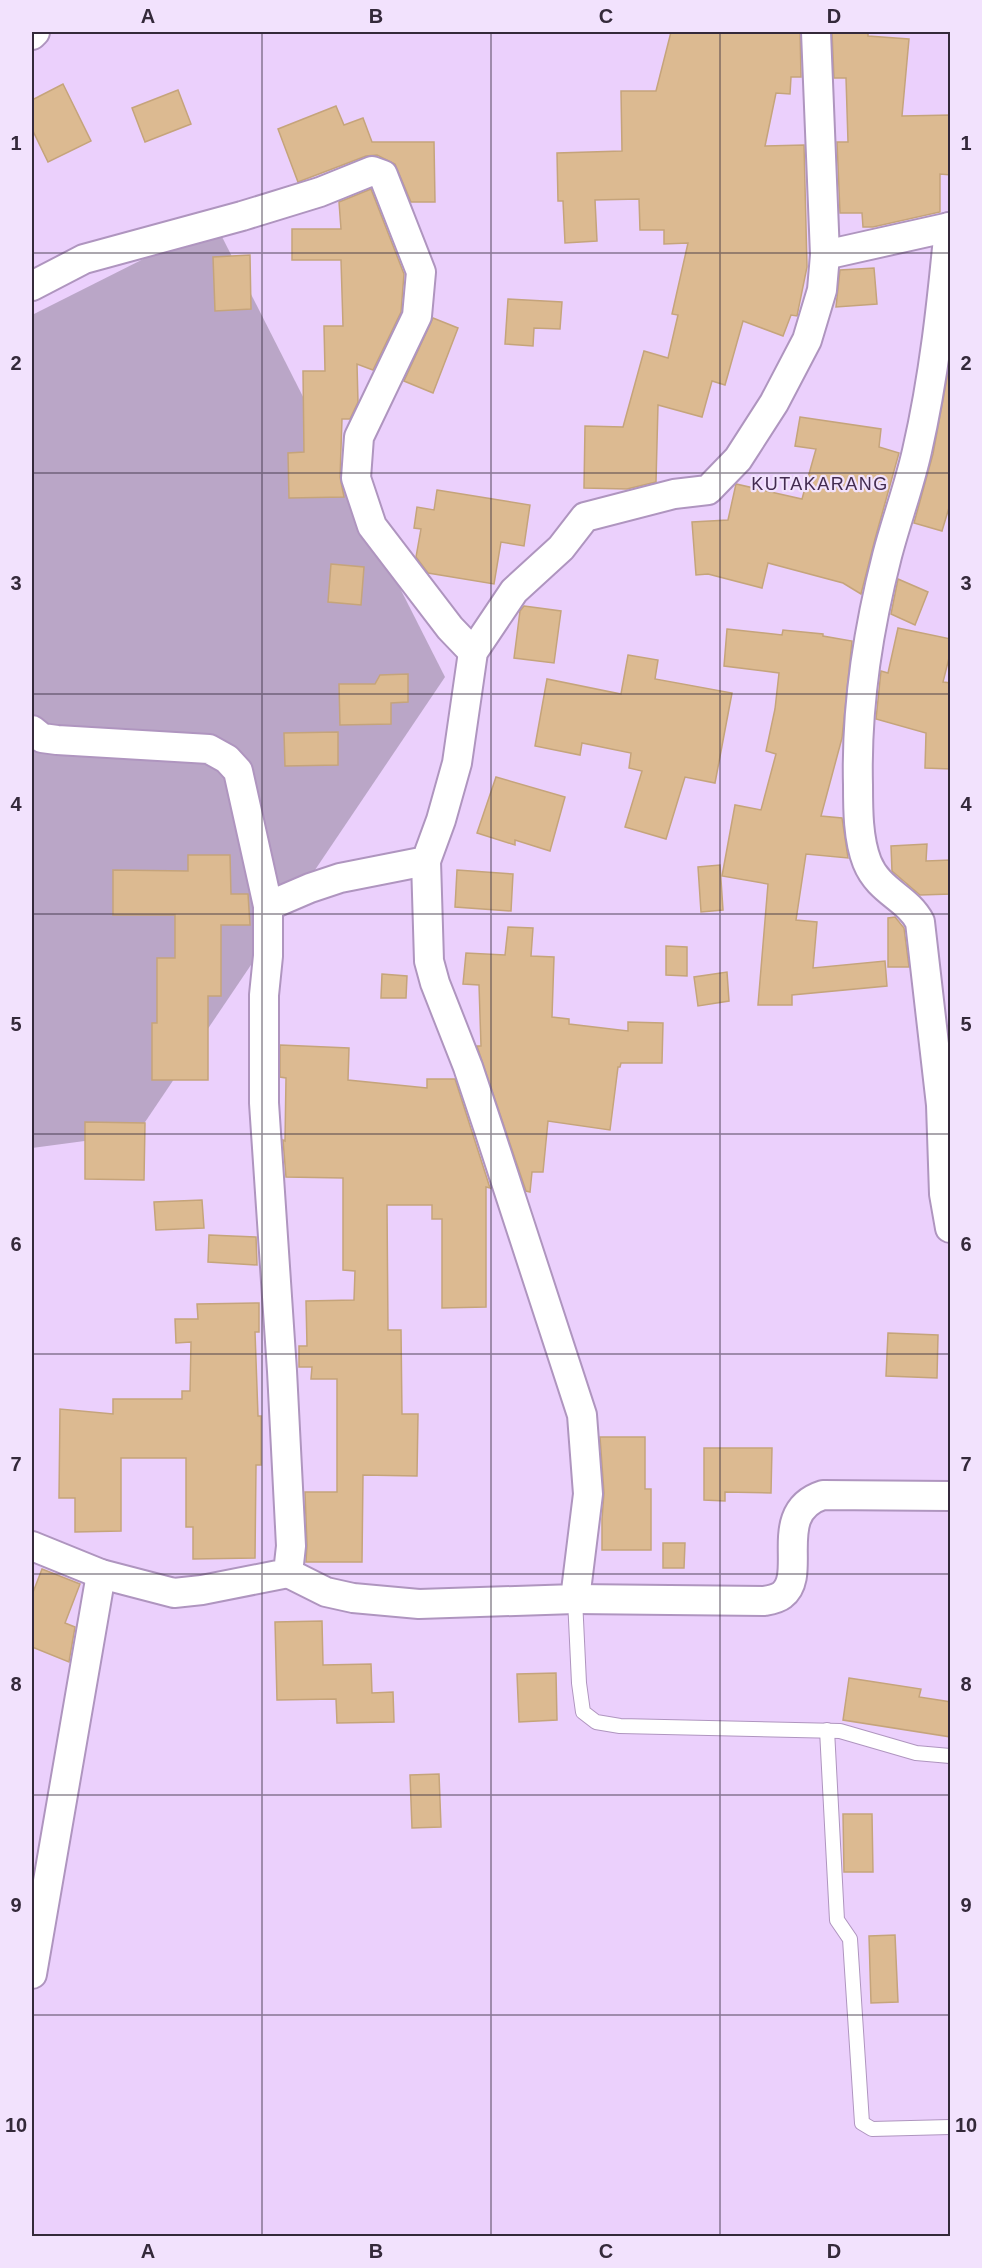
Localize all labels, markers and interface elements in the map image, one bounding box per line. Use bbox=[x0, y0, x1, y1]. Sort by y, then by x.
text: A bbox=[141, 5, 155, 27]
text: B bbox=[369, 5, 383, 27]
text: C bbox=[599, 5, 613, 27]
text: D bbox=[827, 5, 841, 27]
text: 1 bbox=[10, 132, 22, 154]
text: 1 bbox=[960, 132, 972, 154]
text: 2 bbox=[10, 352, 22, 374]
text: 2 bbox=[960, 352, 972, 374]
district label: KUTAKARANG bbox=[751, 474, 889, 494]
text: 3 bbox=[10, 572, 22, 594]
text: 3 bbox=[960, 572, 972, 594]
text: 4 bbox=[10, 793, 22, 815]
text: 4 bbox=[960, 793, 972, 815]
text: 5 bbox=[10, 1013, 22, 1035]
text: 5 bbox=[960, 1013, 972, 1035]
text: 6 bbox=[10, 1233, 22, 1255]
text: 6 bbox=[960, 1233, 972, 1255]
text: 7 bbox=[10, 1453, 22, 1475]
text: 7 bbox=[960, 1453, 972, 1475]
text: 8 bbox=[10, 1673, 22, 1695]
text: 8 bbox=[960, 1673, 972, 1695]
text: 9 bbox=[10, 1894, 22, 1916]
text: 9 bbox=[960, 1894, 972, 1916]
text: 10 bbox=[5, 2114, 27, 2136]
text: 10 bbox=[955, 2114, 977, 2136]
text: A bbox=[141, 2240, 155, 2262]
text: B bbox=[369, 2240, 383, 2262]
text: C bbox=[599, 2240, 613, 2262]
text: D bbox=[827, 2240, 841, 2262]

